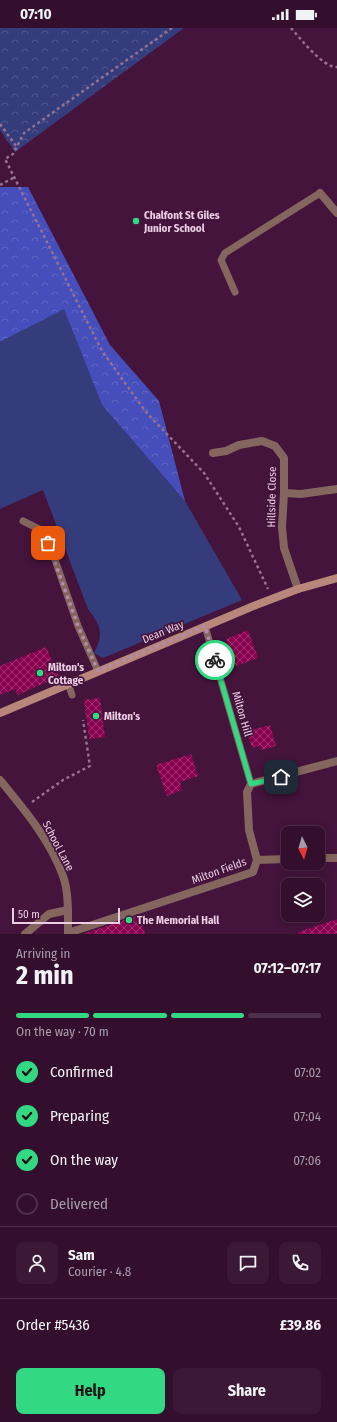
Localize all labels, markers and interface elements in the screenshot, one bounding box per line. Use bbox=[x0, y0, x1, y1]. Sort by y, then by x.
text: 07:10 bbox=[20, 5, 52, 23]
place label: Chalfont St Giles Junior School bbox=[143, 209, 220, 235]
marker: Chalfont St Giles Junior School bbox=[131, 216, 141, 226]
street label: Hillside Close bbox=[265, 466, 279, 528]
pin bbox=[31, 526, 65, 560]
icon: bag bbox=[37, 532, 59, 554]
street label: Dean Way bbox=[140, 618, 186, 646]
courier bbox=[195, 640, 235, 680]
icon: bike bbox=[204, 649, 226, 671]
place label: Milton's Cottage bbox=[48, 661, 84, 687]
marker: Milton's Cottage bbox=[35, 668, 45, 678]
street label: Milton Hill bbox=[229, 690, 255, 738]
place label: Milton's bbox=[104, 710, 140, 723]
marker: Milton's bbox=[91, 711, 101, 721]
pin bbox=[264, 760, 298, 794]
icon: home bbox=[270, 766, 292, 788]
street label: School Lane bbox=[39, 819, 77, 873]
north arrow bbox=[281, 826, 325, 870]
map controls bbox=[281, 826, 325, 922]
street label: Milton Fields bbox=[190, 855, 248, 887]
button: layers bbox=[281, 878, 325, 922]
scale bar bbox=[12, 906, 120, 925]
text: 50 m bbox=[18, 908, 40, 921]
place label: The Memorial Hall bbox=[137, 914, 220, 927]
marker: The Memorial Hall bbox=[124, 915, 134, 925]
text: Arriving in bbox=[16, 946, 70, 961]
text: 07:12–07:17 bbox=[253, 959, 321, 977]
text: 2 min bbox=[16, 960, 74, 991]
text: On the way · 70 m bbox=[16, 1024, 109, 1039]
icon: check bbox=[16, 1061, 38, 1083]
text: Confirmed bbox=[50, 1063, 113, 1081]
text: 07:02 bbox=[294, 1065, 321, 1080]
icon: check bbox=[16, 1105, 38, 1127]
text: Preparing bbox=[50, 1107, 109, 1125]
text: 07:04 bbox=[293, 1109, 321, 1124]
icon: check bbox=[16, 1149, 38, 1171]
text: On the way bbox=[50, 1151, 118, 1169]
text: 07:06 bbox=[293, 1153, 321, 1168]
text: Delivered bbox=[50, 1195, 108, 1213]
button: person bbox=[16, 1242, 58, 1284]
button: chat bbox=[227, 1242, 269, 1284]
button: phone bbox=[279, 1242, 321, 1284]
text: Sam bbox=[68, 1246, 95, 1264]
text: Courier · 4.8 bbox=[68, 1264, 131, 1279]
text: Order #5436 bbox=[16, 1316, 90, 1334]
text: £39.86 bbox=[280, 1316, 321, 1334]
button: Help bbox=[16, 1368, 165, 1414]
button: Share bbox=[173, 1368, 321, 1414]

